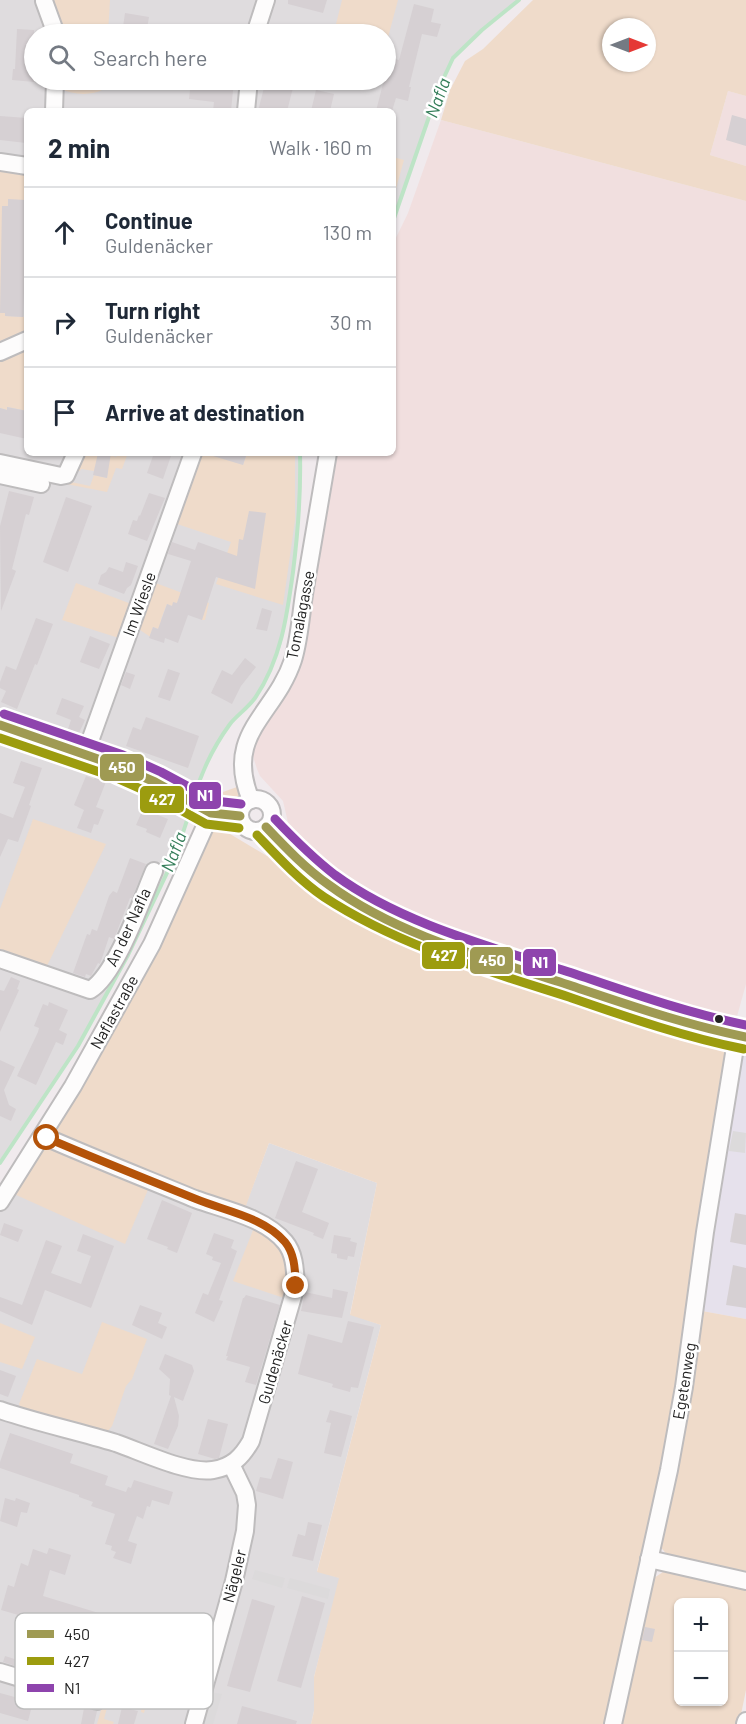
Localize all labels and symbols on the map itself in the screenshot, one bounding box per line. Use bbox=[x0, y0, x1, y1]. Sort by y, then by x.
north arrow bbox=[602, 18, 656, 72]
water label: Nafla bbox=[420, 75, 454, 121]
street label: Im Wiesle bbox=[118, 569, 159, 639]
street label: Tomalagasse bbox=[282, 569, 317, 661]
line badge: 450 bbox=[99, 753, 145, 782]
text: 450 bbox=[108, 757, 136, 776]
line badge: N1 bbox=[188, 781, 222, 810]
line badge: 427 bbox=[139, 785, 185, 814]
text: N1 bbox=[197, 785, 213, 804]
text: 427 bbox=[149, 789, 175, 808]
water label: Nafla bbox=[155, 829, 191, 875]
street label: An der Nafla bbox=[101, 885, 154, 969]
line badge: 427 bbox=[421, 941, 466, 970]
text: 427 bbox=[431, 945, 457, 964]
line badge: 450 bbox=[469, 946, 514, 975]
line badge: N1 bbox=[522, 948, 557, 977]
text: 450 bbox=[478, 950, 506, 969]
text: N1 bbox=[532, 952, 548, 971]
street label: Naflastraße bbox=[86, 972, 142, 1052]
unlabelled marker bbox=[713, 1013, 725, 1025]
route start bbox=[33, 1124, 59, 1150]
route end bbox=[282, 1272, 308, 1298]
street label: Guldenäcker bbox=[253, 1318, 296, 1406]
street label: Egetenweg bbox=[668, 1341, 699, 1421]
street label: Nägeler bbox=[218, 1547, 249, 1604]
legend bbox=[15, 1613, 213, 1709]
text: 450 bbox=[64, 1624, 90, 1643]
text: 427 bbox=[64, 1651, 89, 1670]
text: N1 bbox=[64, 1678, 80, 1697]

